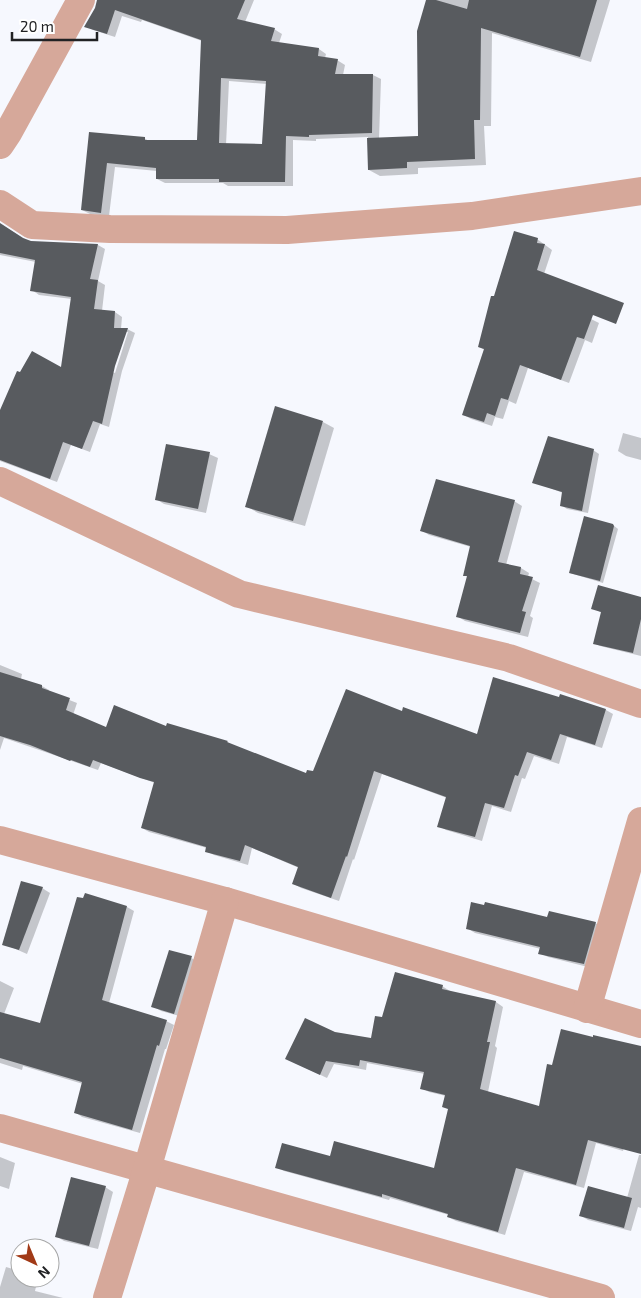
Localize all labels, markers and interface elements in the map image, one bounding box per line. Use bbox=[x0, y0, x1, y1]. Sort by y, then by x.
scale bar bbox=[12, 10, 98, 42]
text: 20 m bbox=[20, 17, 54, 35]
north arrow bbox=[10, 1238, 60, 1288]
text: N bbox=[35, 1263, 54, 1282]

